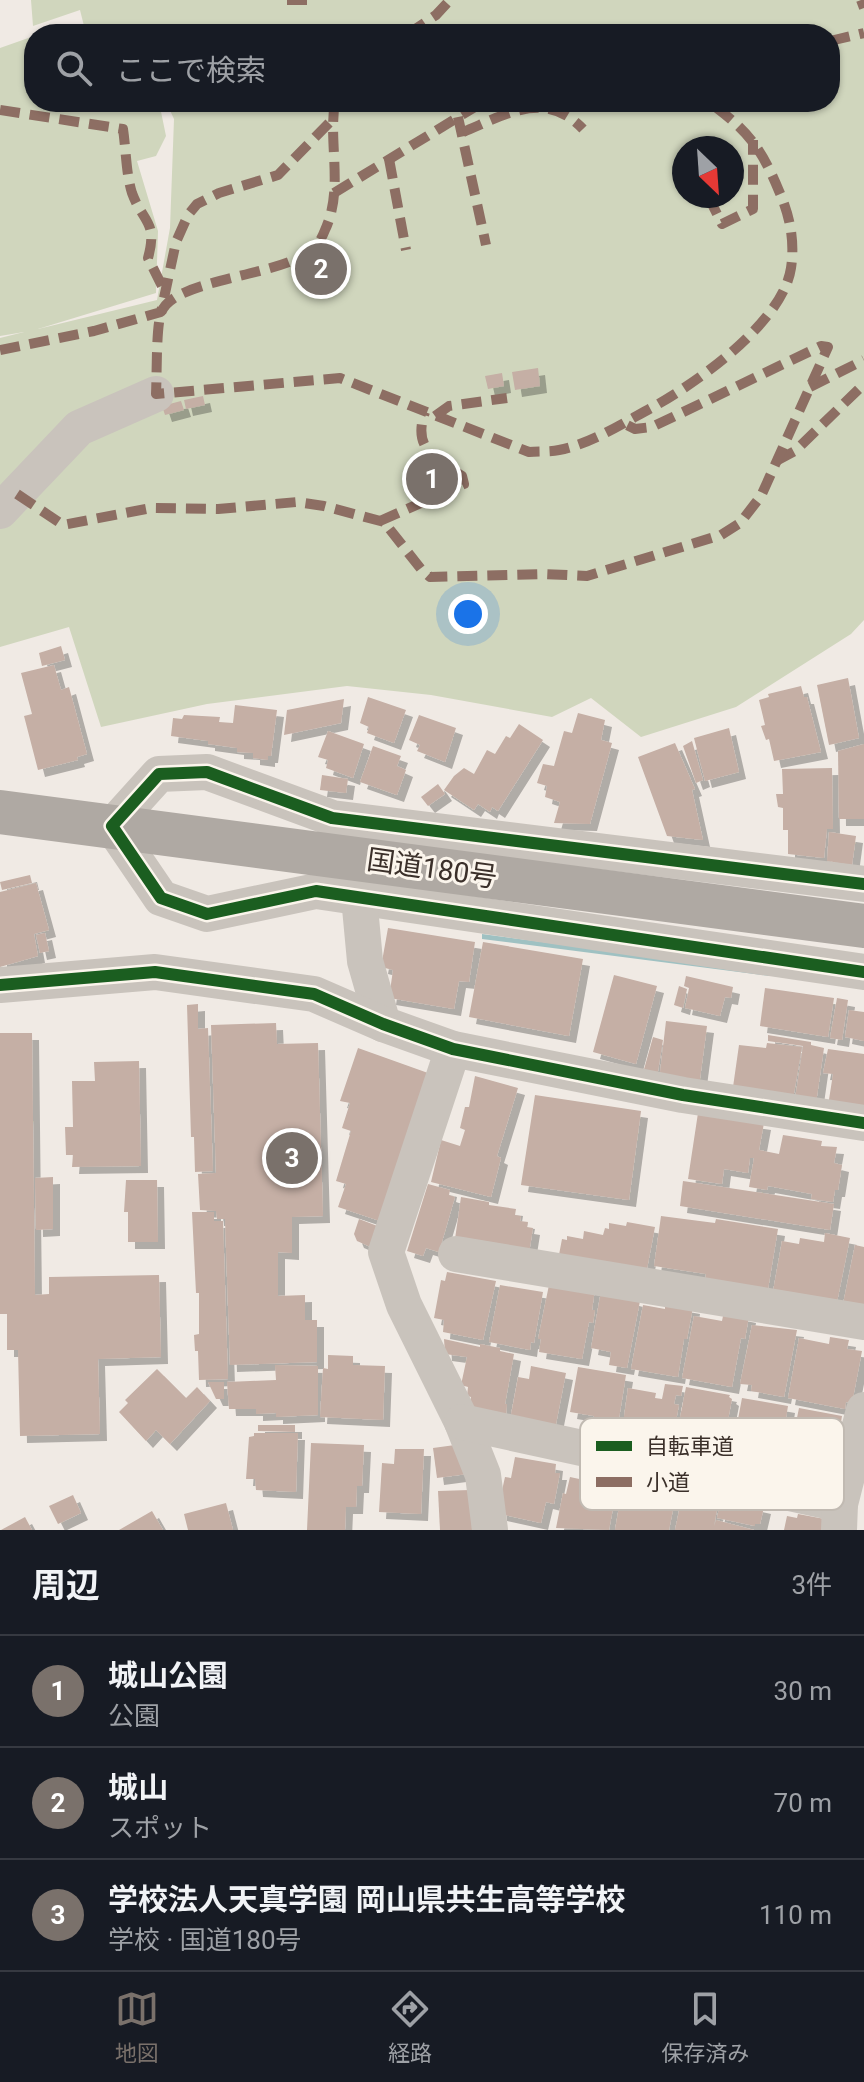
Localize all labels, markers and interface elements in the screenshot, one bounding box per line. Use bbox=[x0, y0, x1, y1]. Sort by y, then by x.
search box bbox=[24, 24, 840, 112]
icon: search bbox=[52, 46, 96, 90]
text: ここで検索 bbox=[116, 53, 266, 88]
north arrow bbox=[672, 136, 744, 208]
pin: 2 bbox=[295, 239, 347, 299]
pin: 1 bbox=[406, 449, 458, 509]
your location bbox=[448, 594, 488, 634]
street label: 国道180号 bbox=[365, 843, 499, 894]
pin: 3 bbox=[266, 1128, 318, 1188]
legend bbox=[580, 1418, 844, 1510]
text: 自転車道 bbox=[646, 1434, 734, 1459]
text: 小道 bbox=[646, 1470, 690, 1495]
text: 周辺 bbox=[32, 1565, 100, 1605]
text: 3件 bbox=[791, 1570, 832, 1600]
text: 城山公園 bbox=[108, 1658, 228, 1693]
text: 1 bbox=[51, 1676, 65, 1706]
text: 30 m bbox=[774, 1676, 832, 1706]
text: 公園 bbox=[108, 1701, 160, 1731]
text: 城山 bbox=[108, 1770, 168, 1805]
text: 2 bbox=[51, 1788, 65, 1818]
text: 70 m bbox=[774, 1788, 832, 1818]
text: スポット bbox=[108, 1813, 212, 1843]
text: 学校法人天真学園 岡山県共生高等学校 bbox=[108, 1882, 625, 1917]
text: 3 bbox=[51, 1900, 65, 1930]
text: 110 m bbox=[759, 1900, 832, 1930]
text: 学校 · 国道180号 bbox=[108, 1925, 302, 1955]
tab: 地図 bbox=[115, 1987, 159, 2067]
tab: 経路 bbox=[388, 1987, 432, 2067]
tab: 保存済み bbox=[661, 1987, 749, 2067]

